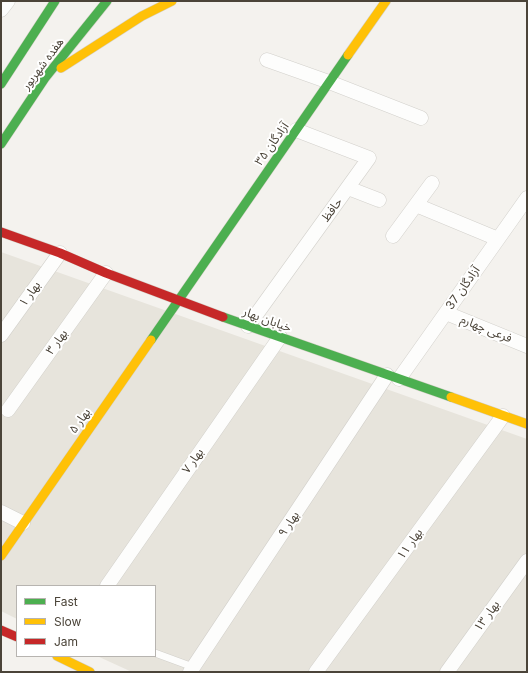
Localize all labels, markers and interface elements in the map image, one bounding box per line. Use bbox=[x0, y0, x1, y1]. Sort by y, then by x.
street label: هفده شهریور bbox=[19, 35, 67, 93]
street label: آزادگان ۳۵ bbox=[252, 120, 292, 168]
street label: حافظ bbox=[319, 195, 345, 225]
street label: آزادگان 37 bbox=[443, 263, 483, 313]
street label: بهار ۱ bbox=[16, 279, 44, 309]
street label: خیابان بهار bbox=[241, 305, 293, 335]
street label: فرعی چهارم bbox=[458, 312, 514, 346]
street label: بهار ۳ bbox=[43, 327, 71, 357]
street label: بهار ۵ bbox=[66, 406, 94, 436]
street label: بهار ۷ bbox=[179, 446, 207, 476]
street label: بهار ۹ bbox=[275, 509, 303, 539]
street label: بهار ۱۱ bbox=[394, 526, 426, 562]
legend bbox=[16, 585, 156, 657]
text: Fast bbox=[54, 594, 78, 609]
street label: بهار ۱۳ bbox=[471, 598, 503, 634]
text: Slow bbox=[54, 614, 81, 629]
text: Jam bbox=[54, 634, 78, 649]

